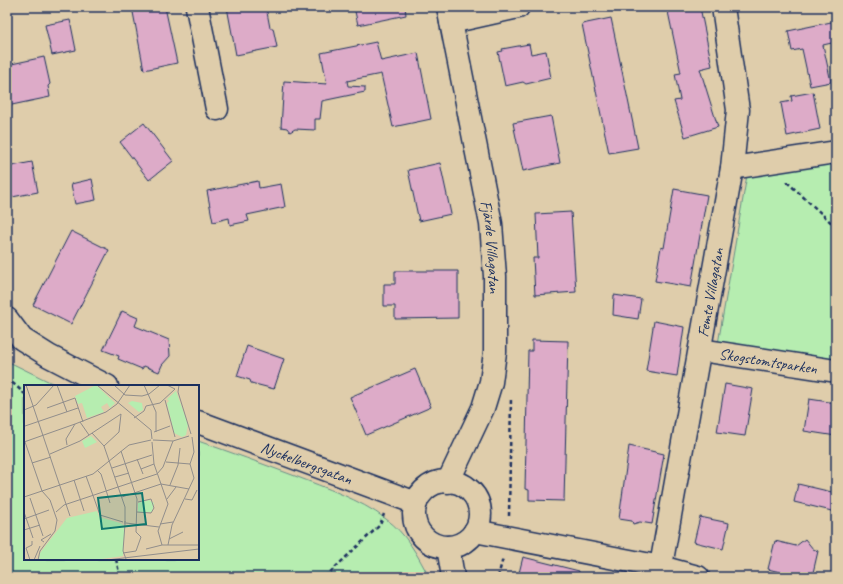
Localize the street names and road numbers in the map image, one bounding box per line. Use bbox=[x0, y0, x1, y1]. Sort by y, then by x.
street label: Fjärde Villagatan bbox=[476, 199, 504, 294]
street label: Femte Villagatan bbox=[693, 246, 729, 339]
street label: Skogstomtsparken bbox=[718, 344, 819, 379]
street label: Nyckelbergsgatan bbox=[258, 437, 355, 490]

